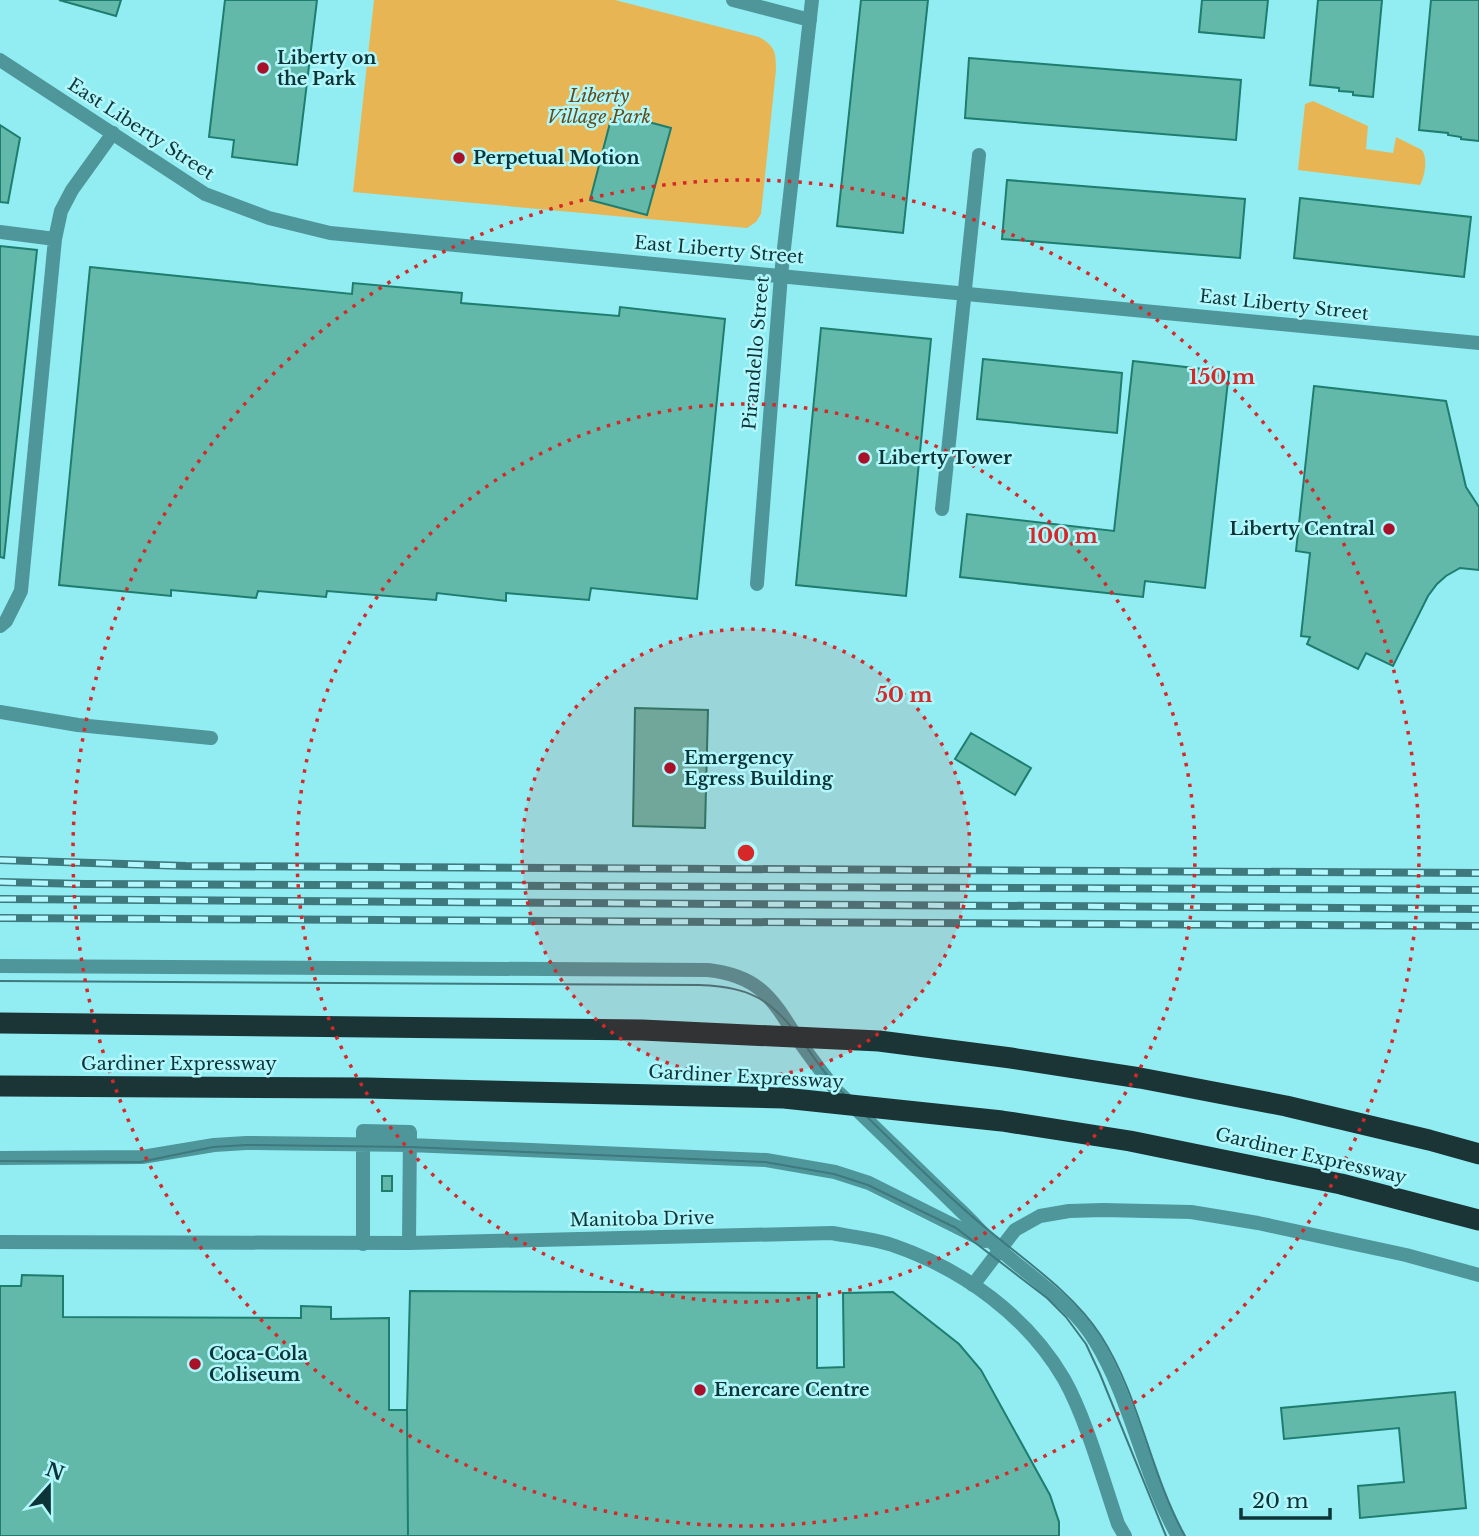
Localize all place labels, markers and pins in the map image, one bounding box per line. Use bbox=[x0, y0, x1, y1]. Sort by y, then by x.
place label: Liberty on the Park bbox=[277, 47, 376, 90]
marker: Liberty on the Park bbox=[255, 60, 271, 76]
place label: Perpetual Motion bbox=[473, 147, 640, 169]
marker: Perpetual Motion bbox=[451, 150, 467, 166]
place label: Liberty Tower bbox=[878, 447, 1012, 469]
marker: Liberty Tower bbox=[856, 450, 872, 466]
place label: Liberty Central bbox=[1230, 518, 1376, 540]
marker: Liberty Central bbox=[1381, 521, 1397, 537]
place label: Emergency Egress Building bbox=[684, 747, 834, 790]
marker: Emergency Egress Building bbox=[662, 760, 678, 776]
centre of rings bbox=[734, 841, 758, 865]
place label: Coca-Cola Coliseum bbox=[209, 1343, 308, 1386]
marker: Coca-Cola Coliseum bbox=[187, 1356, 203, 1372]
place label: Enercare Centre bbox=[714, 1379, 870, 1401]
marker: Enercare Centre bbox=[692, 1382, 708, 1398]

